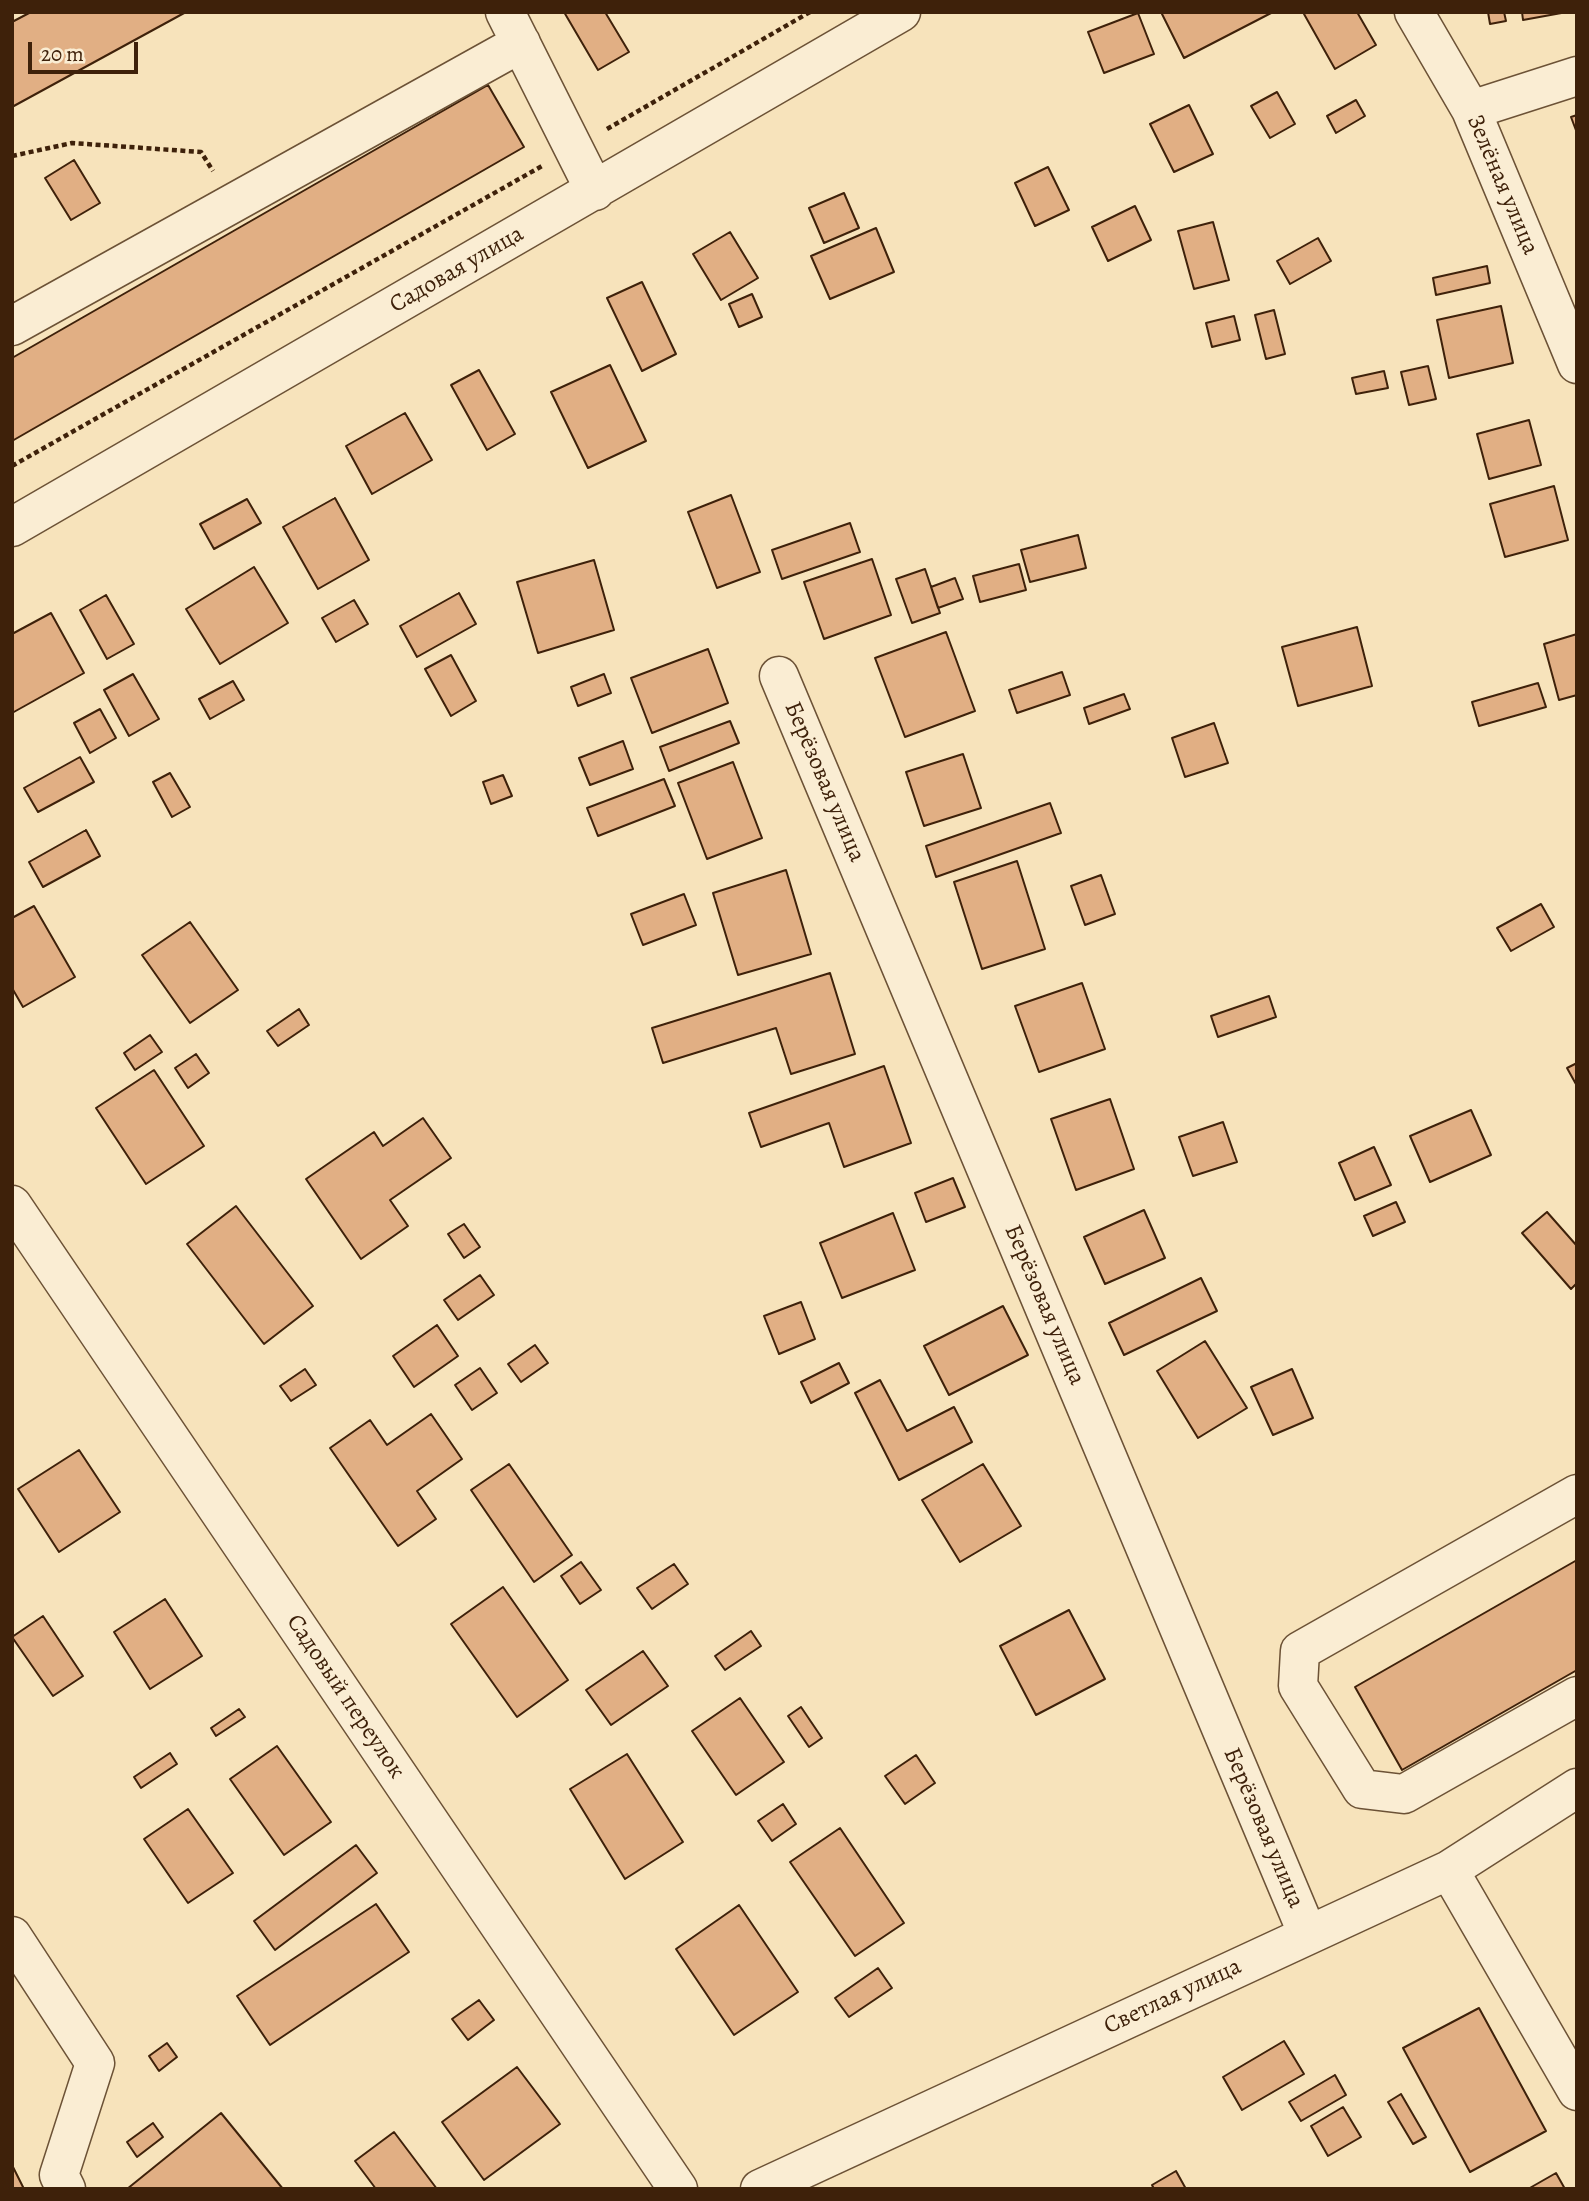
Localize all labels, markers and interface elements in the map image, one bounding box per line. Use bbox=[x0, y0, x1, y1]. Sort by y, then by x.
scale bar bbox=[32, 28, 142, 72]
text: 20 m bbox=[41, 40, 84, 68]
street label: Зелёная улица bbox=[1460, 111, 1544, 259]
street label: Садовая улица bbox=[385, 220, 529, 320]
street label: Берёзовая улица bbox=[777, 698, 871, 866]
street label: Берёзовая улица bbox=[997, 1221, 1091, 1389]
street label: Садовый переулок bbox=[279, 1609, 411, 1785]
street label: Берёзовая улица bbox=[1216, 1744, 1310, 1912]
street label: Светлая улица bbox=[1100, 1953, 1246, 2041]

